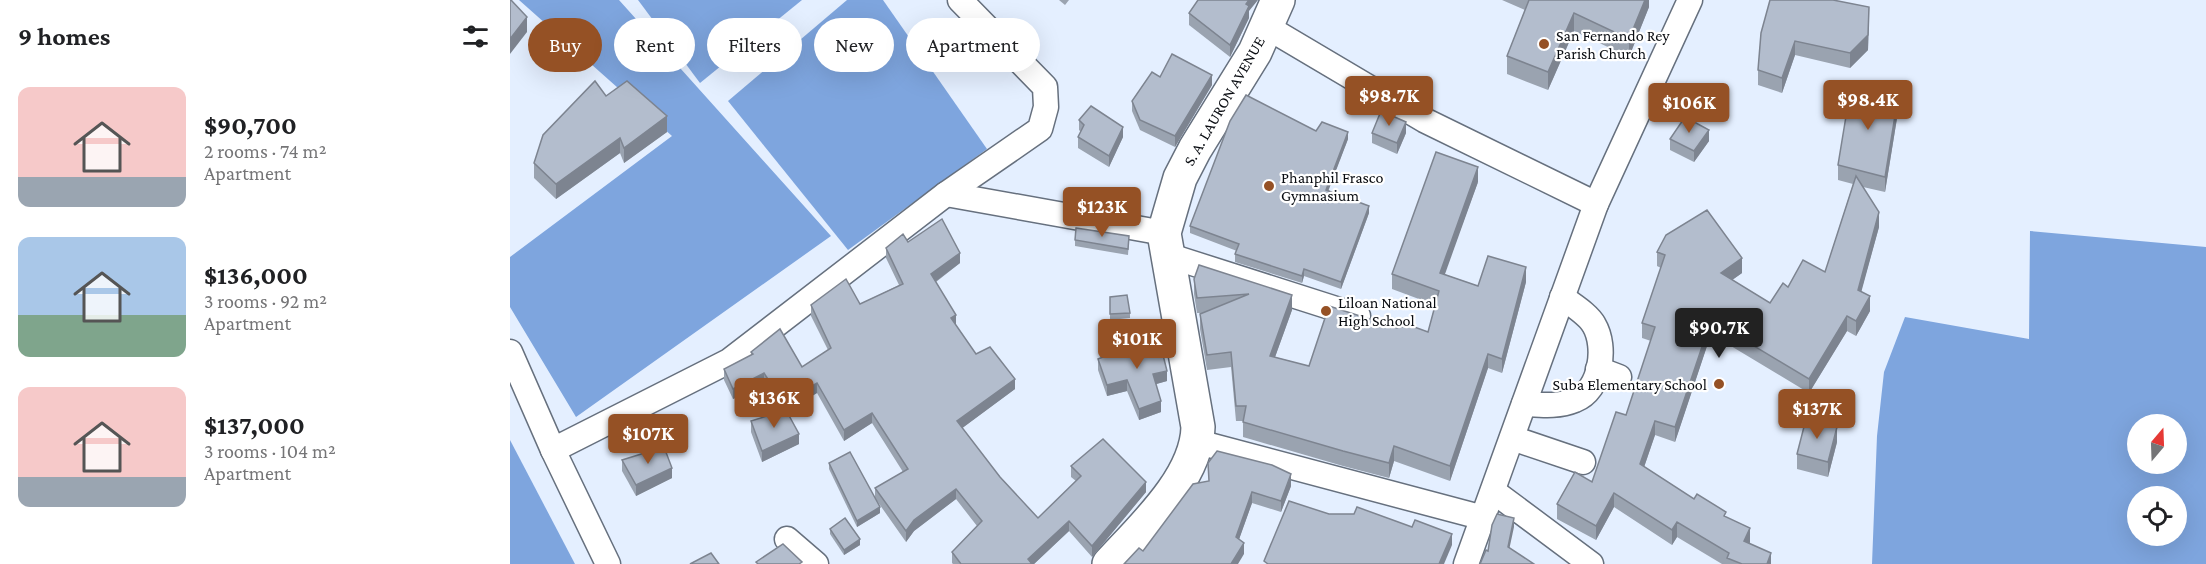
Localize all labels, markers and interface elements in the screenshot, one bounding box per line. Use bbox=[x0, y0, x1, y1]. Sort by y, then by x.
chip: Buy bbox=[528, 18, 602, 72]
chip: Rent bbox=[614, 18, 695, 72]
chip: Filters bbox=[707, 18, 802, 72]
chip: New bbox=[814, 18, 894, 72]
chip: Apartment bbox=[906, 18, 1040, 72]
icon: filters bbox=[459, 20, 492, 53]
text: 9 homes bbox=[18, 22, 110, 51]
place label: San Fernando Rey Parish Church bbox=[1556, 27, 1670, 62]
street label: S. A. LAURON AVENUE bbox=[1180, 33, 1268, 169]
marker: San Fernando Rey Parish Church bbox=[1537, 37, 1551, 51]
pin: $98.7K bbox=[1340, 76, 1438, 127]
pin: $98.4K bbox=[1819, 80, 1917, 131]
pin: $106K bbox=[1647, 83, 1731, 134]
text: $98.7K bbox=[1359, 84, 1419, 106]
text: $98.4K bbox=[1837, 88, 1899, 110]
text: $106K bbox=[1662, 91, 1716, 113]
icon: home bbox=[66, 111, 138, 183]
text: $90,700 bbox=[204, 111, 297, 140]
text: 2 rooms · 74 m² bbox=[204, 140, 326, 162]
text: Apartment bbox=[204, 162, 291, 184]
place label: Phanphil Frasco Gymnasium bbox=[1281, 169, 1383, 205]
marker: Phanphil Frasco Gymnasium bbox=[1262, 179, 1276, 193]
pin: $123K bbox=[1060, 187, 1144, 238]
text: $123K bbox=[1077, 195, 1127, 217]
icon: home bbox=[66, 261, 138, 333]
text: $136,000 bbox=[204, 261, 308, 290]
text: 3 rooms · 92 m² bbox=[204, 290, 327, 312]
place label: Liloan National High School bbox=[1338, 294, 1437, 330]
marker: Liloan National High School bbox=[1319, 304, 1333, 318]
pin: $90.7K bbox=[1670, 308, 1768, 359]
text: Apartment bbox=[204, 312, 291, 334]
text: $90.7K bbox=[1689, 316, 1749, 338]
pin: $101K bbox=[1095, 319, 1179, 370]
text: $101K bbox=[1112, 327, 1162, 349]
place label: Suba Elementary School bbox=[1553, 376, 1707, 394]
marker: Suba Elementary School bbox=[1712, 377, 1726, 391]
pin: $136K bbox=[732, 378, 816, 429]
text: $136K bbox=[749, 386, 799, 408]
pin: $137K bbox=[1775, 389, 1859, 440]
text: $137K bbox=[1792, 397, 1842, 419]
icon: home bbox=[66, 411, 138, 483]
text: $137,000 bbox=[204, 411, 305, 440]
pin: $107K bbox=[606, 414, 690, 465]
north arrow bbox=[2127, 414, 2187, 474]
map controls bbox=[2127, 414, 2187, 546]
text: $107K bbox=[622, 422, 674, 444]
text: 3 rooms · 104 m² bbox=[204, 440, 336, 462]
text: Apartment bbox=[204, 462, 291, 484]
button: locate bbox=[2127, 486, 2187, 546]

